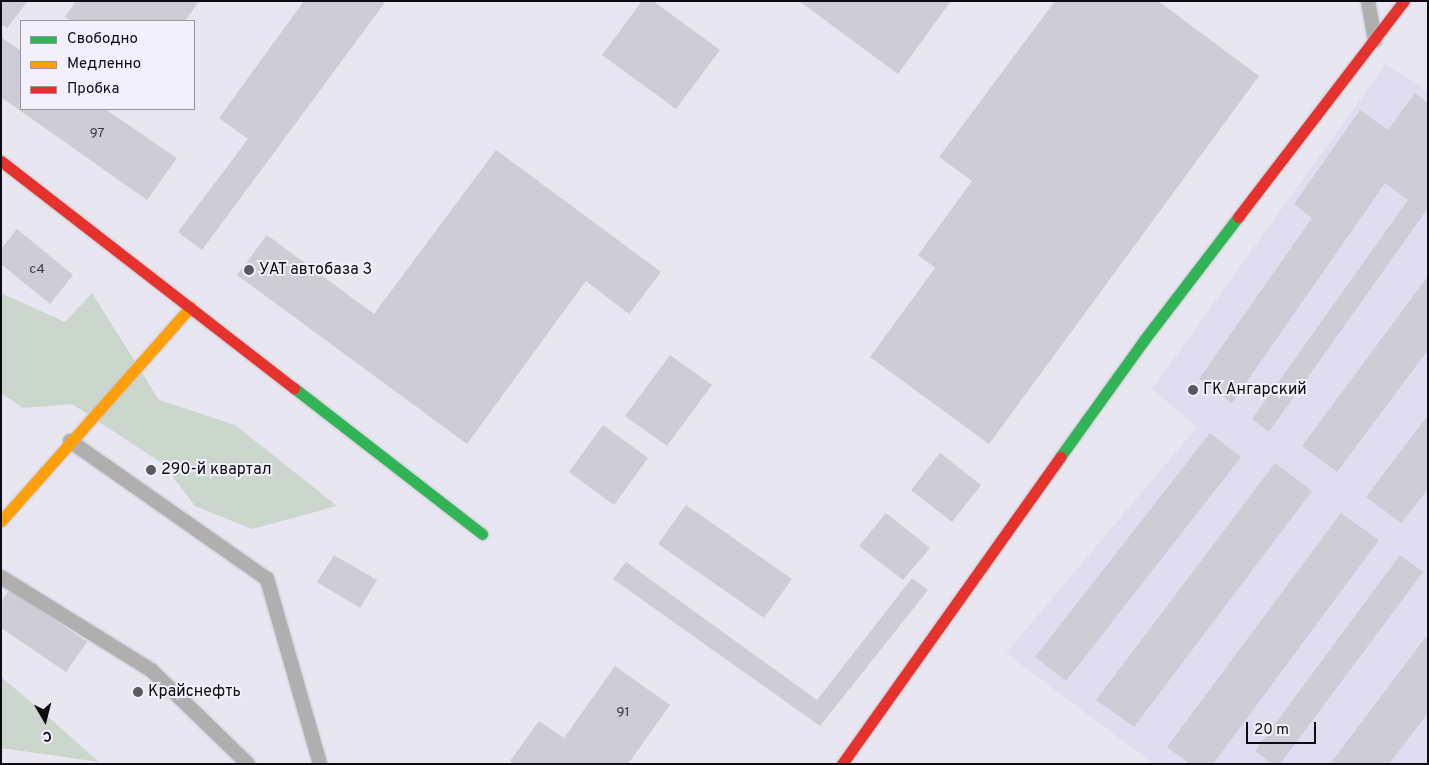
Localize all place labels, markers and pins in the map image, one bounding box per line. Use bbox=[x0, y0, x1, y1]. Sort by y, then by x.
place label: УАТ автобаза 3 bbox=[259, 260, 373, 280]
marker: УАТ автобаза 3 bbox=[243, 264, 255, 276]
place label: ГК Ангарский bbox=[1203, 380, 1307, 400]
marker: ГК Ангарский bbox=[1187, 384, 1199, 396]
place label: 290-й квартал bbox=[161, 460, 272, 480]
marker: 290-й квартал bbox=[145, 464, 157, 476]
place label: Крайснефть bbox=[148, 682, 241, 702]
marker: Крайснефть bbox=[132, 686, 144, 698]

